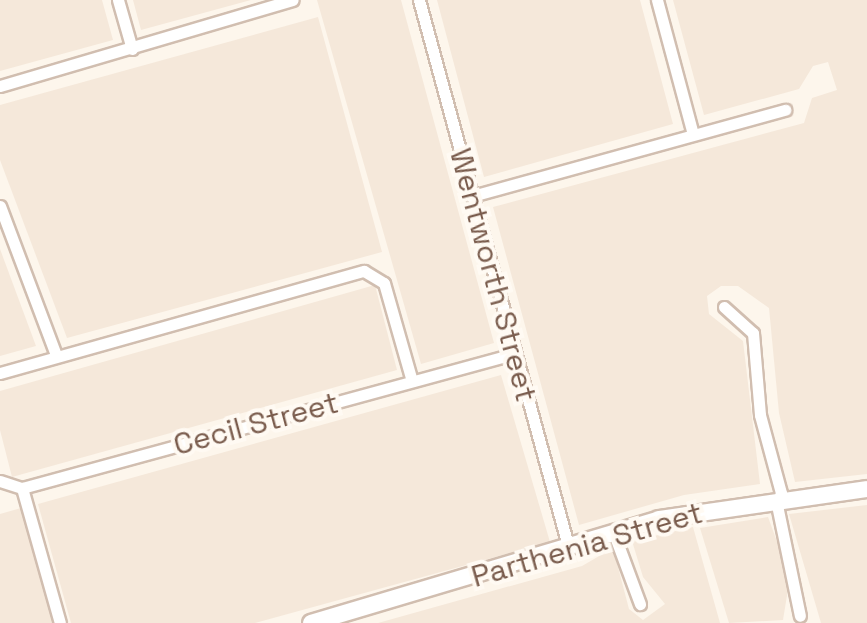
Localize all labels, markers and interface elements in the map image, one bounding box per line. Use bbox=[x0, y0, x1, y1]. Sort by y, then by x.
street label: Wentworth Street bbox=[442, 145, 544, 405]
street label: Cecil Street bbox=[170, 385, 342, 463]
street label: Parthenia Street bbox=[467, 495, 707, 595]

